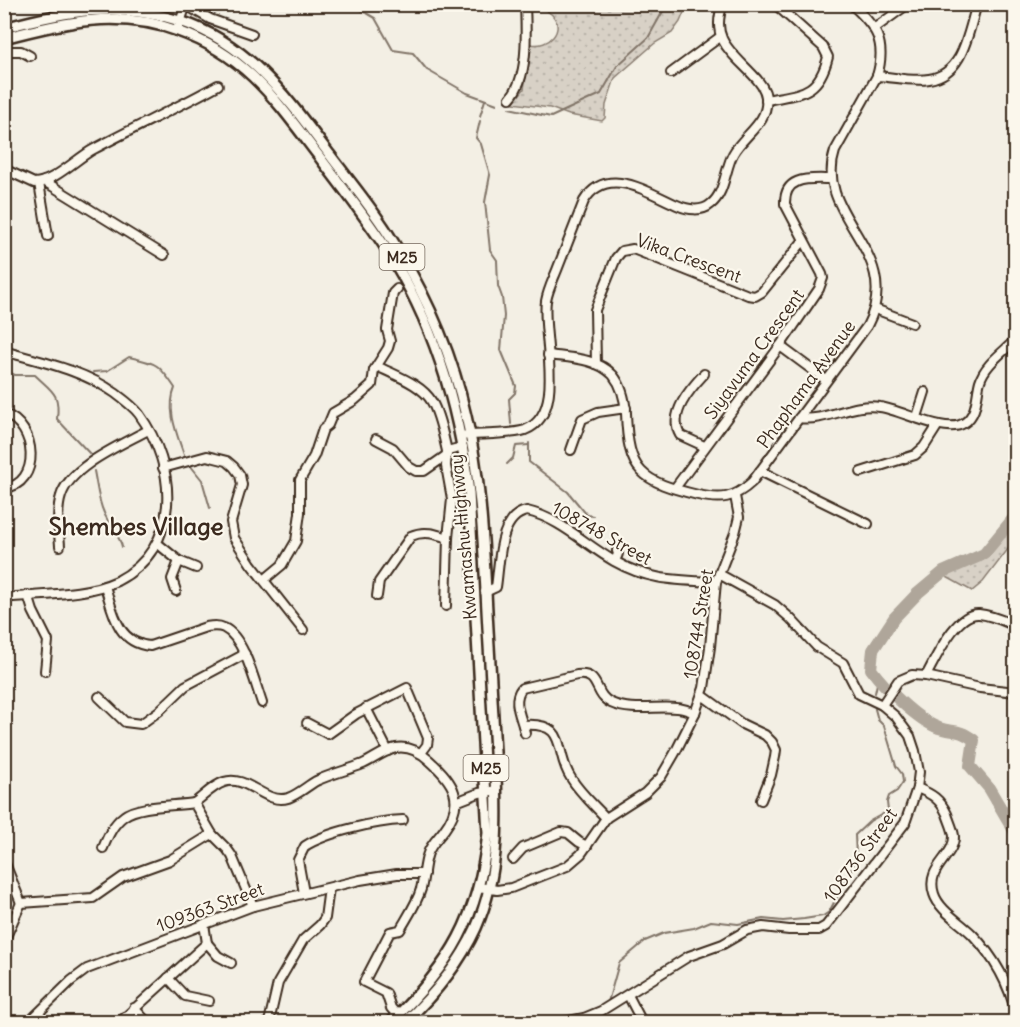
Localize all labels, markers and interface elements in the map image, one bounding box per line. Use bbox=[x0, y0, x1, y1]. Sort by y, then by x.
street label: Vika Crescent bbox=[633, 228, 745, 288]
road number: M25 bbox=[380, 244, 424, 270]
street label: Siyavuma Crescent bbox=[699, 284, 809, 424]
street label: Phaphama Avenue bbox=[752, 315, 860, 453]
street label: Kwamashu Highway bbox=[444, 453, 482, 621]
street label: 108748 Street bbox=[548, 496, 656, 570]
district label: Shembes Village bbox=[48, 511, 224, 541]
street label: 108744 Street bbox=[678, 567, 718, 681]
road number: M25 bbox=[464, 755, 508, 781]
street label: 108736 Street bbox=[818, 803, 902, 907]
street label: 109363 Street bbox=[153, 877, 267, 937]

